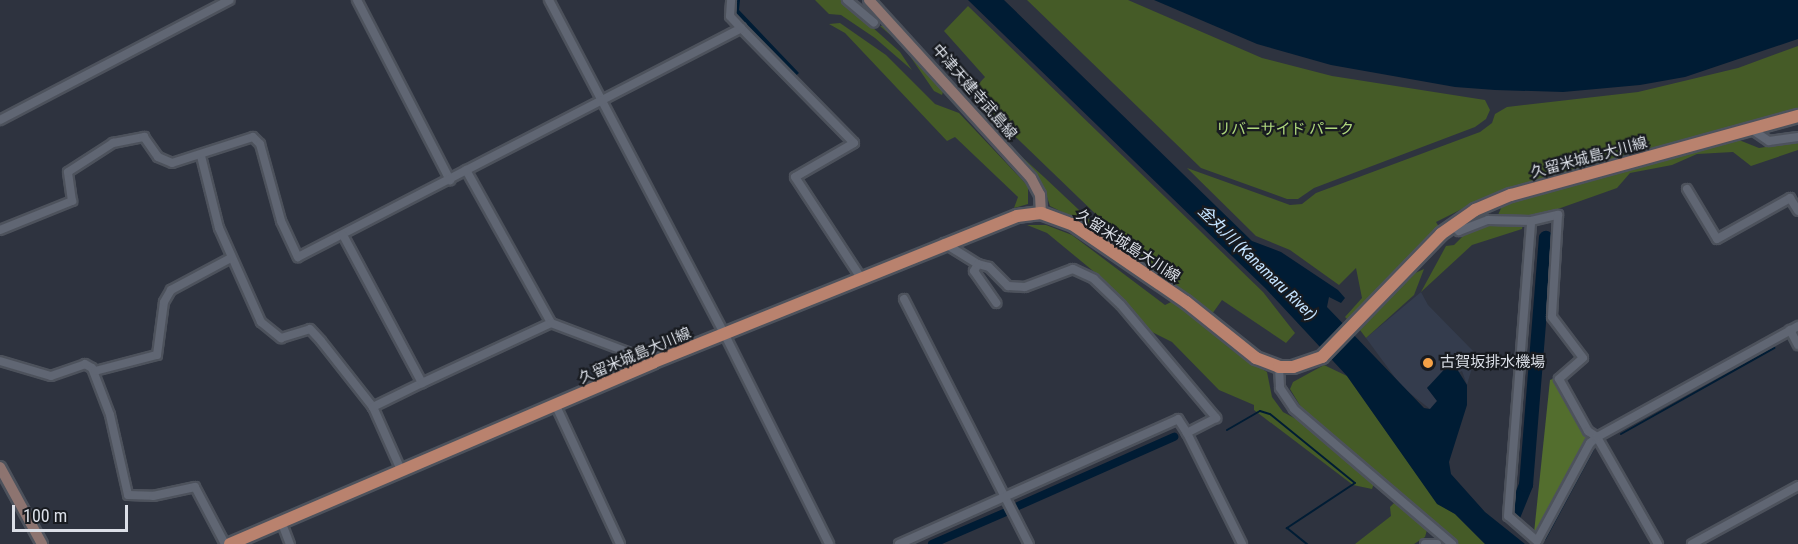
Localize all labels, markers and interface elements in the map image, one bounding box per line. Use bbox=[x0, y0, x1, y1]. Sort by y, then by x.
street label: 中津天建寺武島線 bbox=[928, 41, 1020, 143]
park label: リバーサイド パーク bbox=[1216, 121, 1354, 139]
street label: 久留米城島大川線 bbox=[1529, 134, 1649, 182]
water label: 金丸川 (Kanamaru River) bbox=[1194, 201, 1320, 325]
street label: 久留米城島大川線 bbox=[1073, 206, 1183, 286]
street label: 久留米城島大川線 bbox=[576, 324, 694, 388]
place label: 古賀坂排水機場 bbox=[1440, 354, 1545, 372]
marker: 古賀坂排水機場 bbox=[1421, 356, 1435, 370]
scale bar bbox=[15, 493, 130, 531]
text: 100 m bbox=[23, 505, 67, 526]

